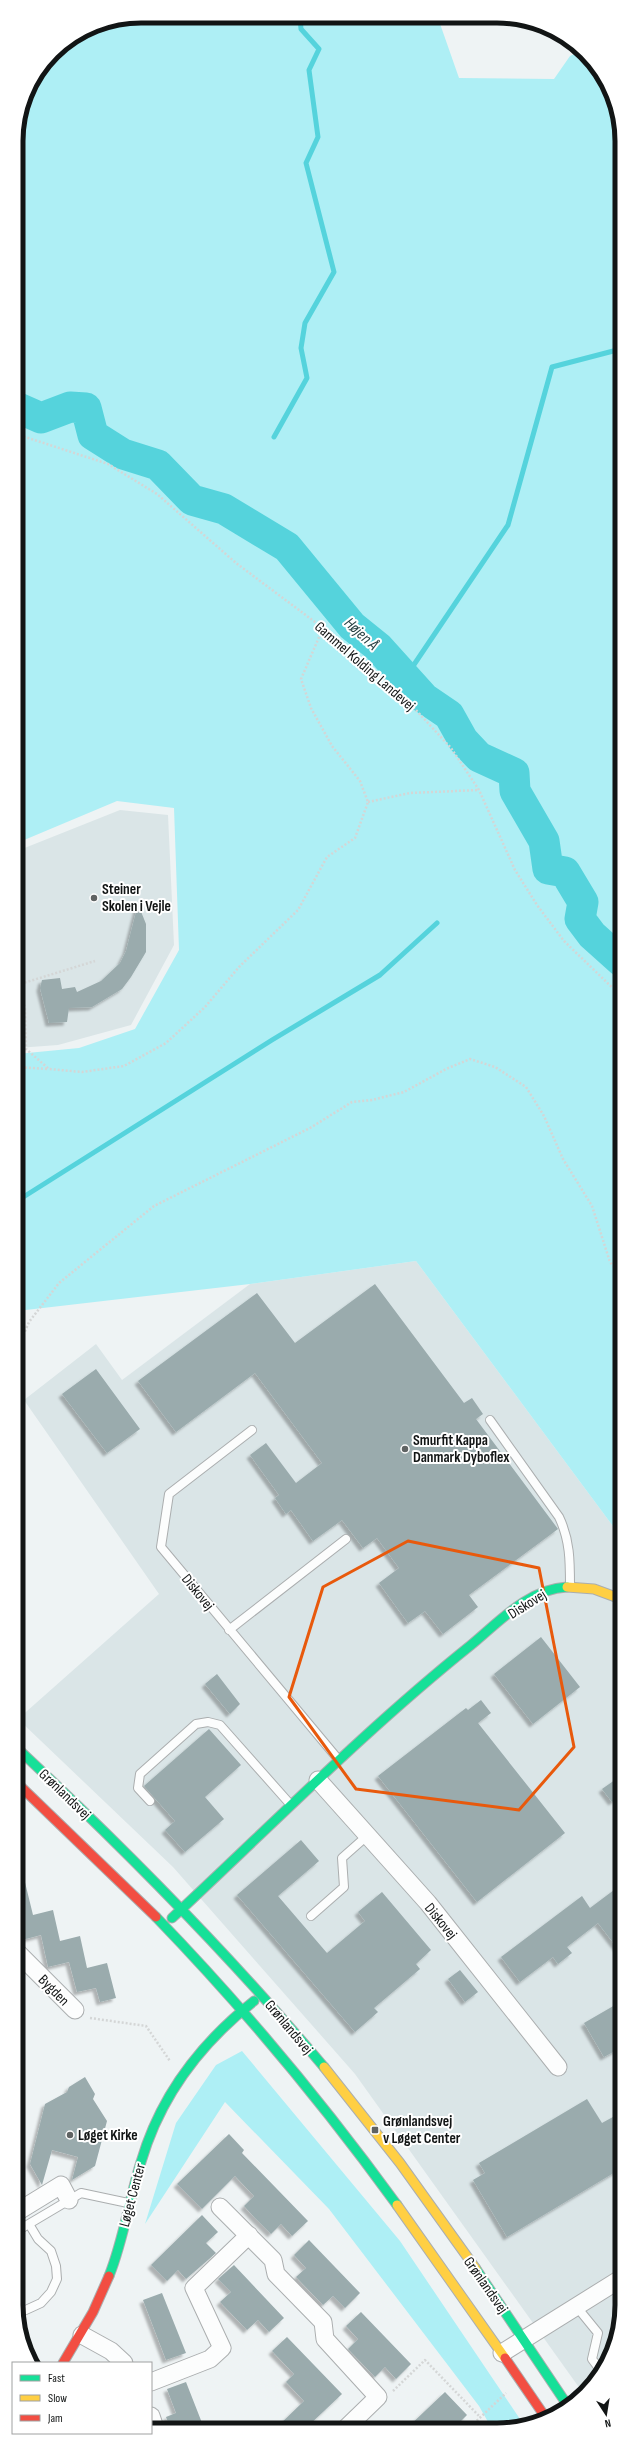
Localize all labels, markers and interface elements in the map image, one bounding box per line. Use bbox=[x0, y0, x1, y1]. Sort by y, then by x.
water label: Højen Å bbox=[340, 614, 382, 655]
street label: Gammel Kolding Landevej bbox=[310, 617, 419, 716]
place label: Steiner Skolen i Vejle bbox=[102, 880, 171, 916]
marker: Steiner Skolen i Vejle bbox=[89, 893, 99, 903]
place label: Smurfit Kappa Danmark Dyboflex bbox=[413, 1431, 510, 1467]
marker: Smurfit Kappa Danmark Dyboflex bbox=[400, 1444, 410, 1454]
street label: Diskovej bbox=[177, 1570, 218, 1615]
street label: Diskovej bbox=[505, 1585, 550, 1623]
street label: Grønlandsvej bbox=[35, 1765, 95, 1824]
street label: Diskovej bbox=[420, 1899, 461, 1944]
street label: Bygden bbox=[34, 1971, 73, 2010]
street label: Grønlandsvej bbox=[260, 1996, 317, 2059]
place label: Grønlandsvej v Løget Center bbox=[383, 2112, 461, 2148]
marker: Grønlandsvej v Løget Center bbox=[370, 2125, 380, 2135]
place label: Løget Kirke bbox=[78, 2126, 138, 2145]
marker: Løget Kirke bbox=[65, 2130, 75, 2140]
street label: Løget Center bbox=[115, 2161, 150, 2229]
street label: Grønlandsvej bbox=[459, 2253, 512, 2318]
legend bbox=[12, 2362, 152, 2434]
text: Fast bbox=[48, 2371, 65, 2386]
text: Slow bbox=[48, 2391, 67, 2406]
north arrow bbox=[586, 2394, 626, 2434]
text: Jam bbox=[47, 2411, 63, 2426]
text: N bbox=[604, 2416, 612, 2430]

